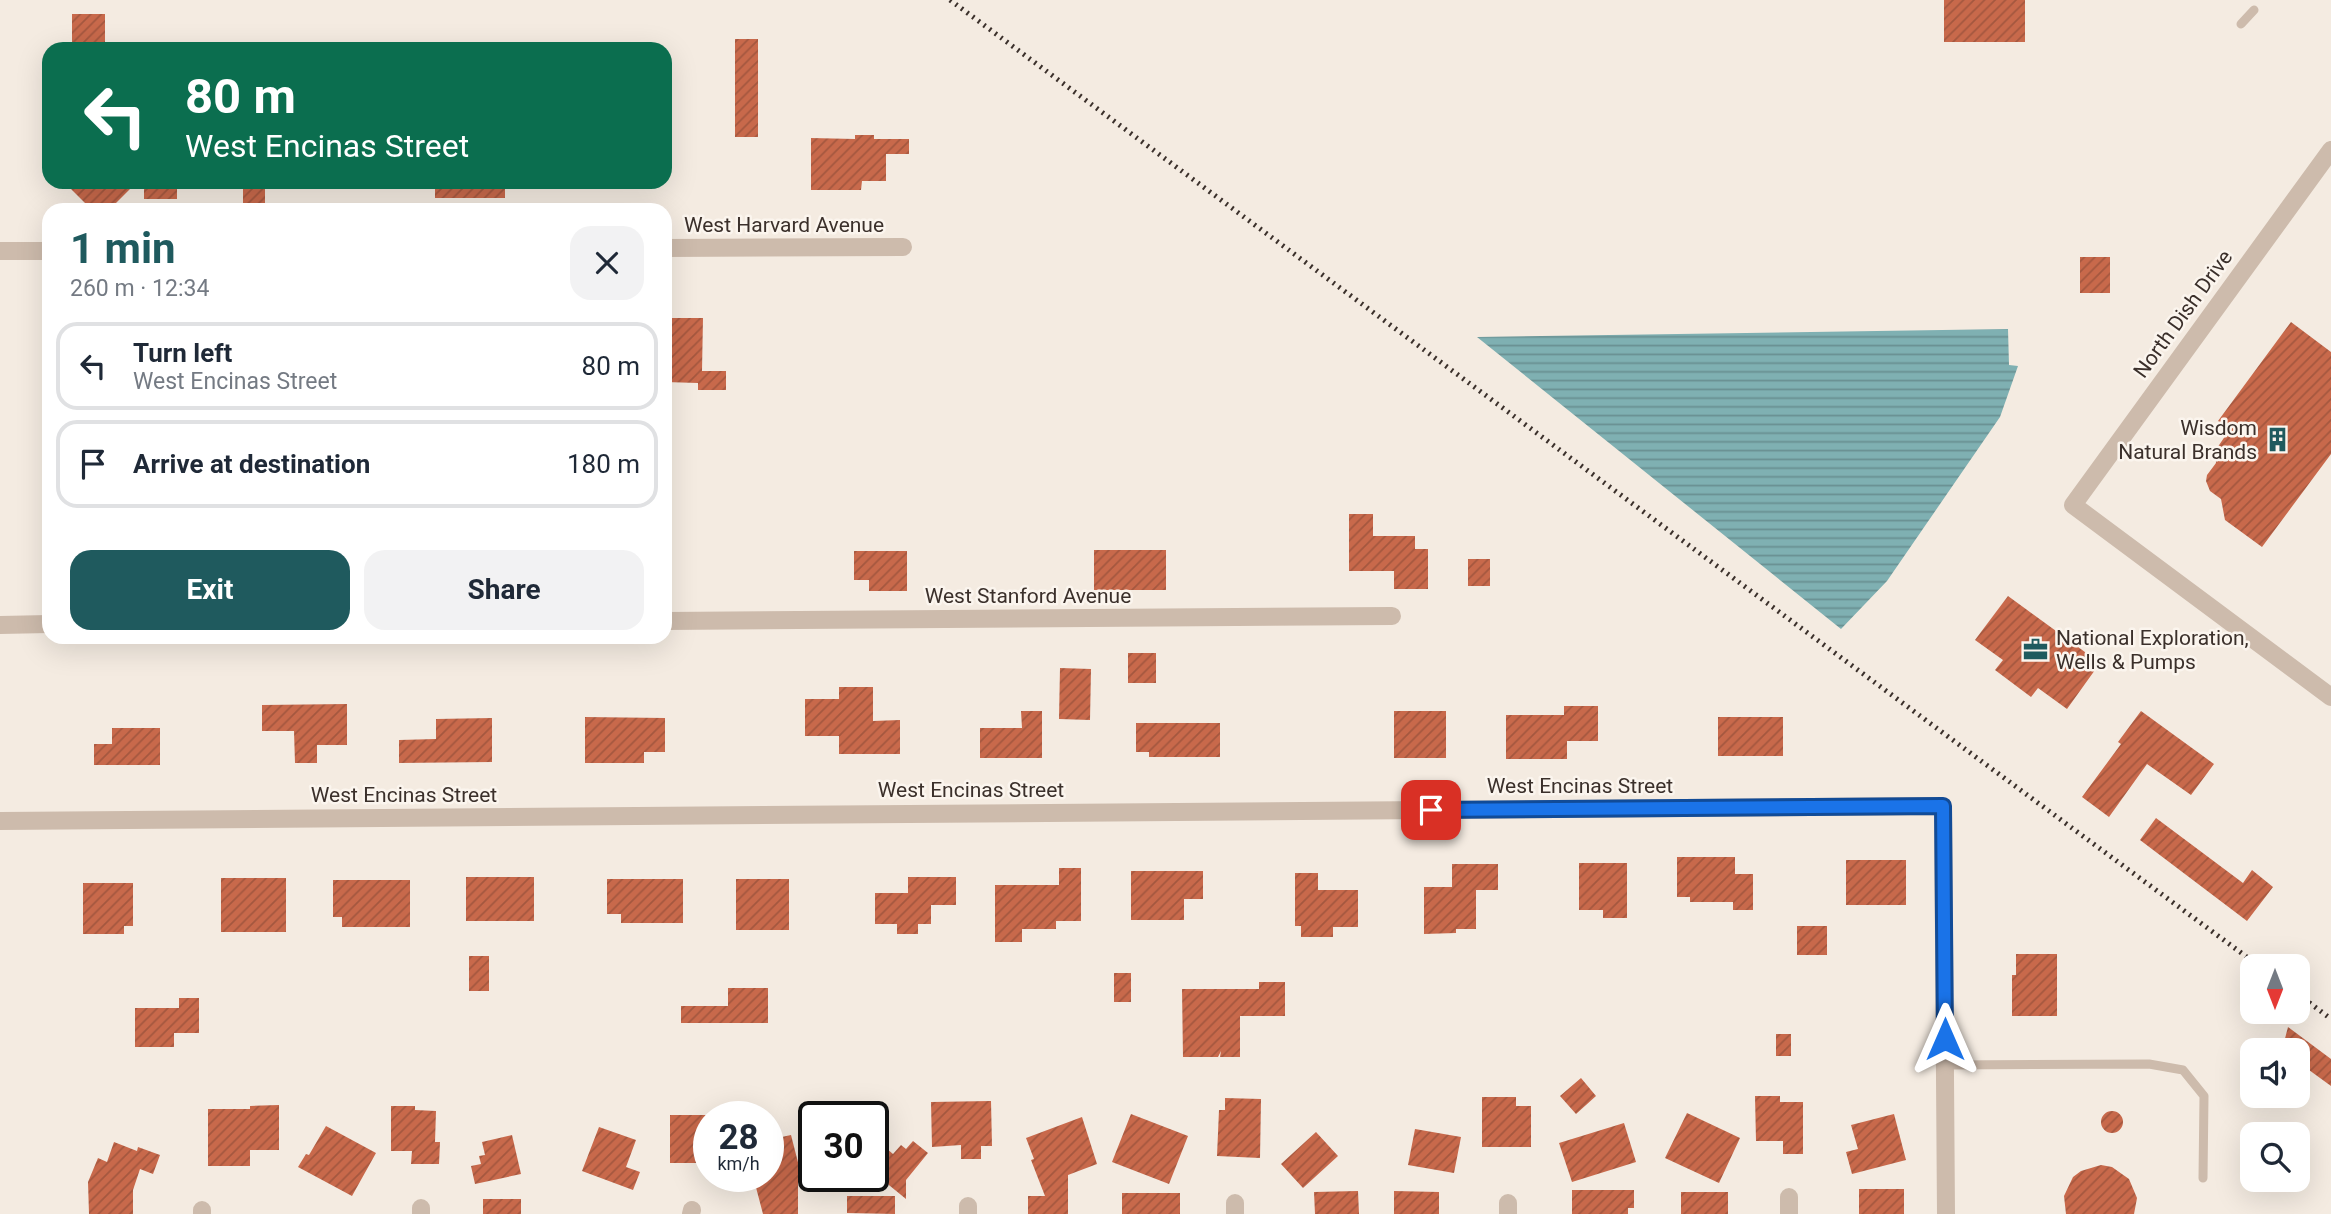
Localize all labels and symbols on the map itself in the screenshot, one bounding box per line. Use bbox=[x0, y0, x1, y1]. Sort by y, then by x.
street label: West Harvard Avenue bbox=[684, 213, 884, 237]
street label: North Dish Drive bbox=[2129, 245, 2237, 383]
place label: Wisdom Natural Brands bbox=[2118, 416, 2257, 464]
building icon: Wisdom Natural Brands bbox=[2263, 426, 2291, 454]
street label: West Stanford Avenue bbox=[925, 584, 1131, 608]
place label: National Exploration, Wells & Pumps bbox=[2056, 626, 2249, 674]
office icon: National Exploration, Wells & Pumps bbox=[2022, 636, 2050, 664]
street label: West Encinas Street bbox=[1487, 774, 1673, 798]
street label: West Encinas Street bbox=[878, 778, 1064, 802]
pin bbox=[1401, 780, 1461, 840]
street label: West Encinas Street bbox=[311, 783, 497, 807]
north arrow bbox=[2240, 954, 2310, 1024]
position arrow bbox=[1908, 1002, 1982, 1076]
speed limit sign: 30 bbox=[798, 1101, 889, 1192]

